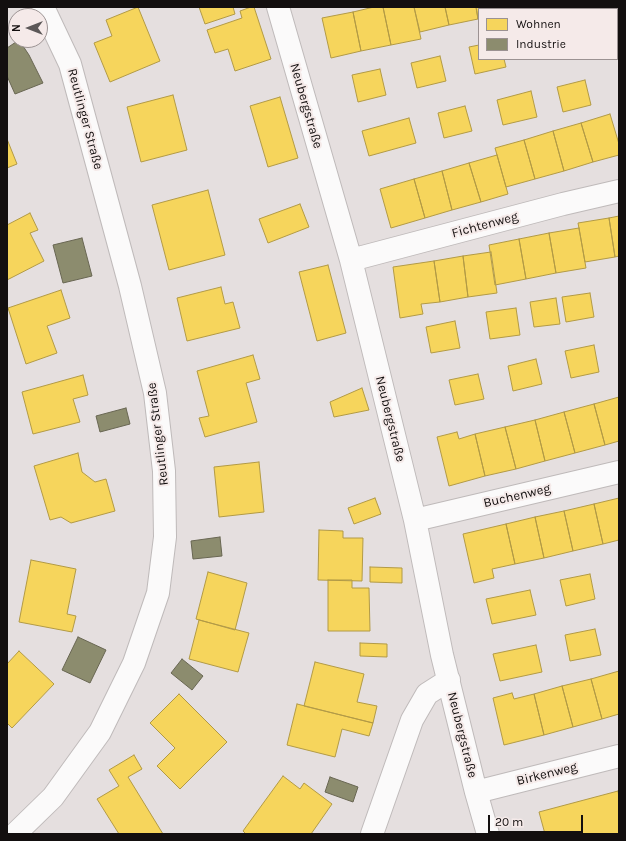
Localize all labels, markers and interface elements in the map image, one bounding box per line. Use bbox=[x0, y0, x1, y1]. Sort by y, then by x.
north arrow bbox=[8, 8, 48, 48]
legend bbox=[478, 8, 618, 60]
text: Wohnen bbox=[516, 17, 561, 31]
text: N bbox=[10, 24, 23, 32]
text: Industrie bbox=[516, 37, 566, 51]
street label: Neubergstraße bbox=[286, 62, 326, 150]
street label: Reutlinger Straße bbox=[64, 67, 106, 171]
street label: Fichtenweg bbox=[450, 209, 520, 241]
street label: Neubergstraße bbox=[372, 374, 408, 464]
street label: Reutlinger Straße bbox=[144, 382, 172, 486]
street label: Buchenweg bbox=[482, 481, 552, 511]
street label: Neubergstraße bbox=[444, 690, 480, 780]
street label: Birkenweg bbox=[515, 759, 579, 789]
scale bar bbox=[490, 807, 585, 833]
text: 20 m bbox=[495, 815, 523, 829]

